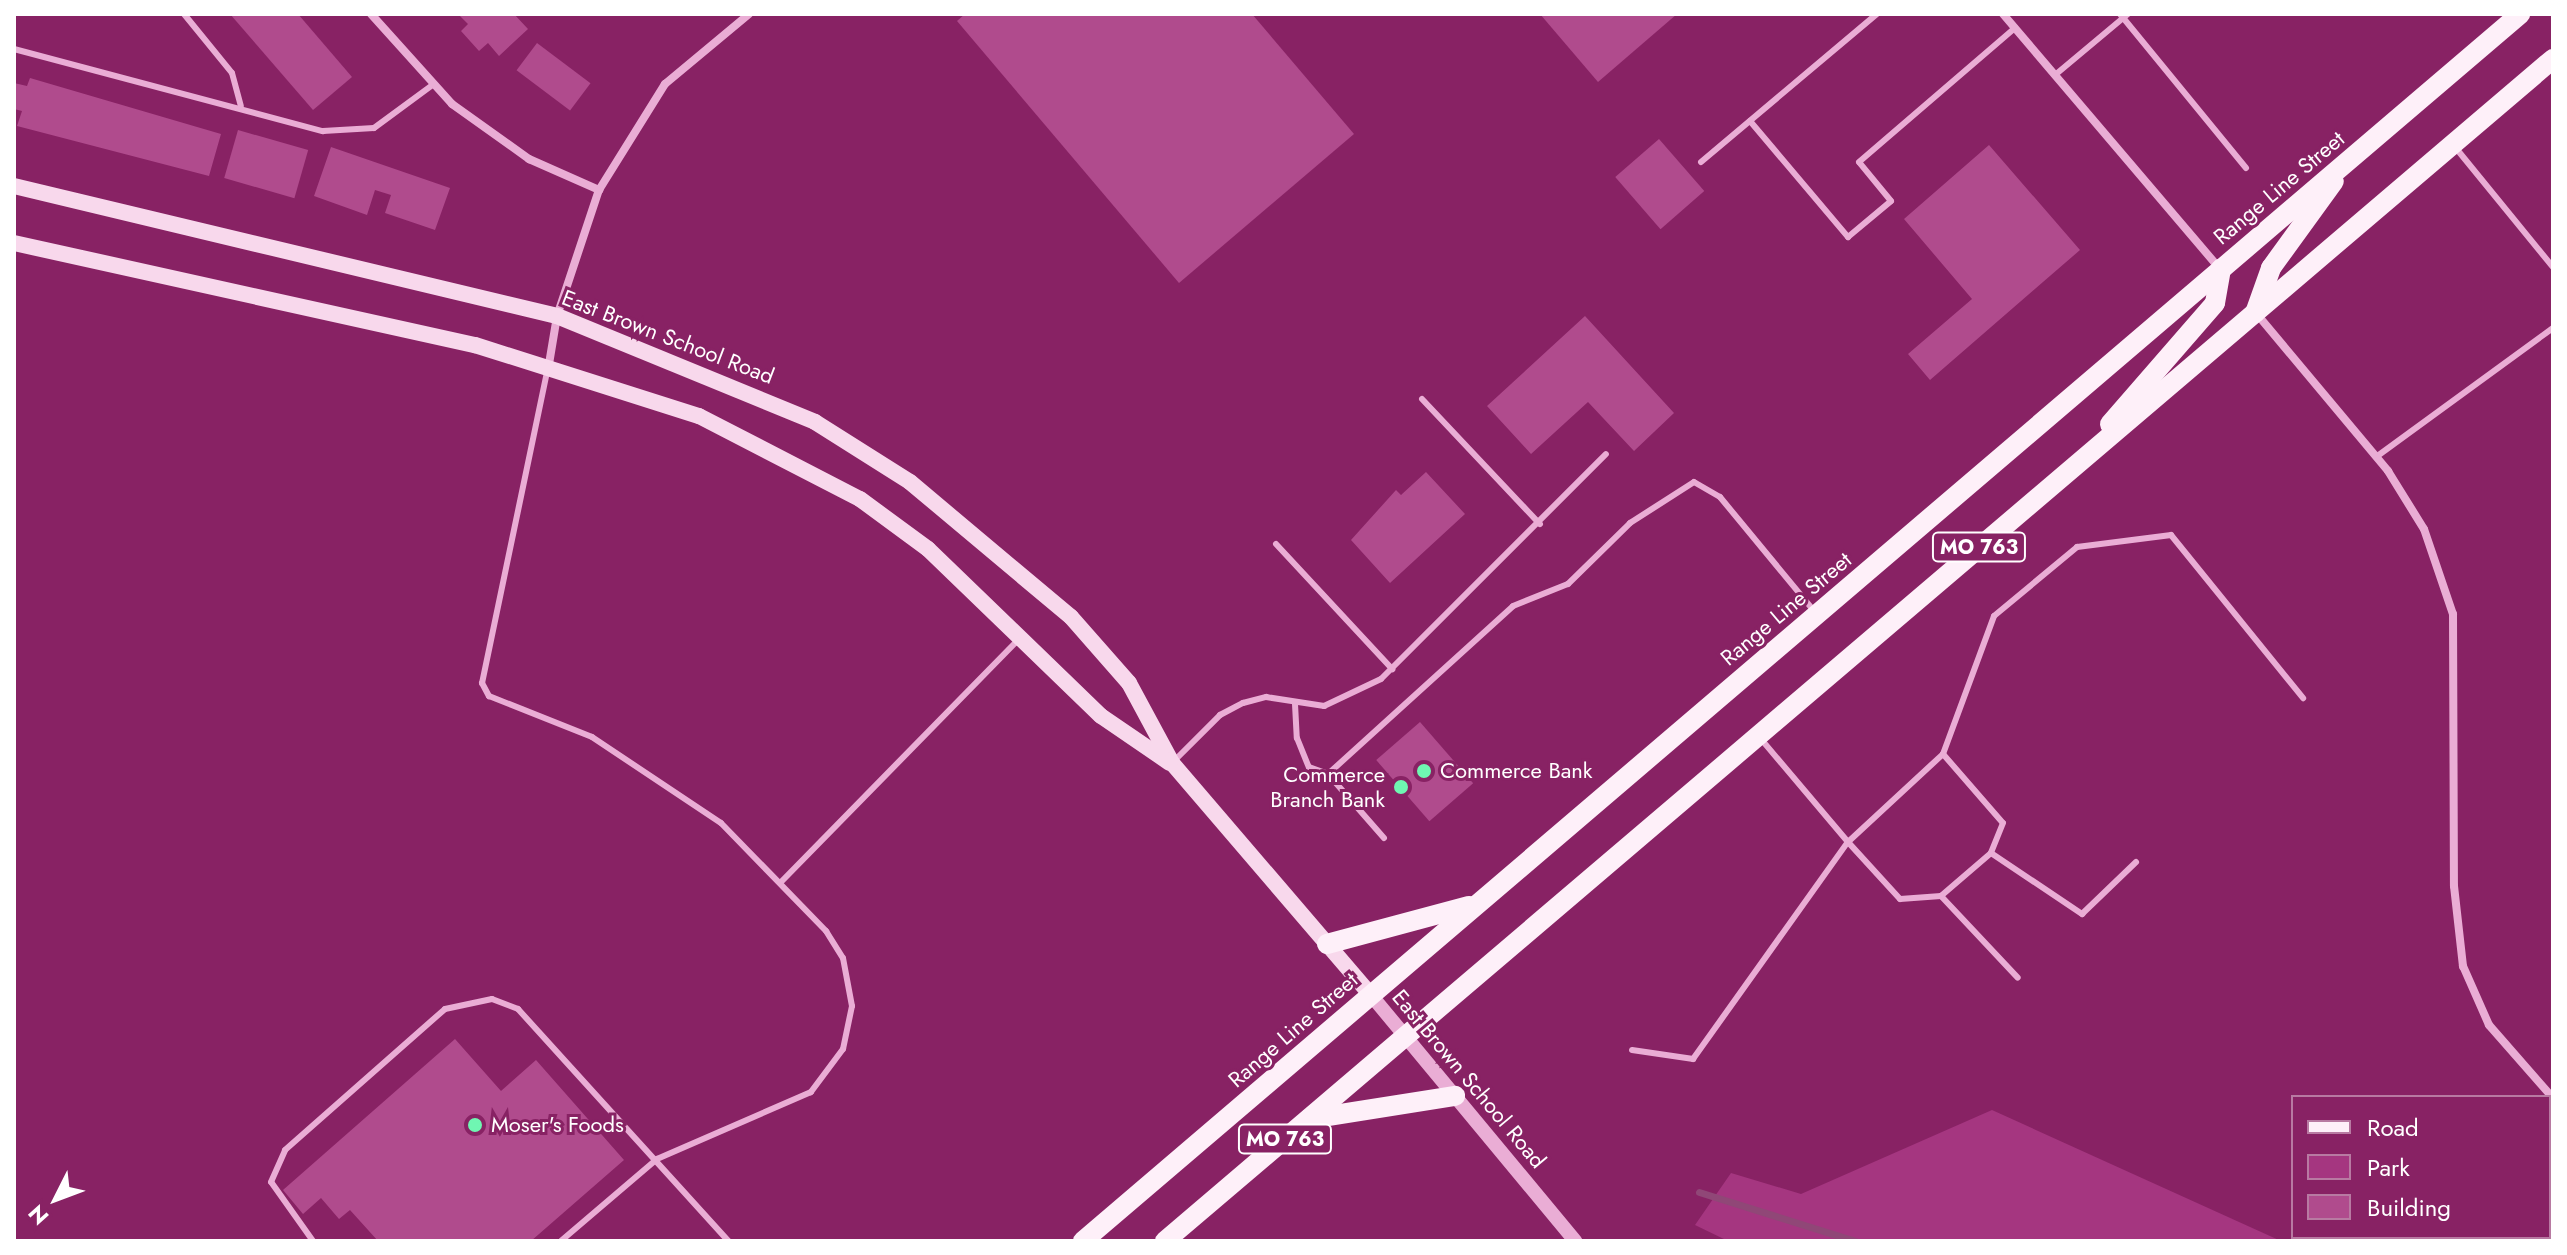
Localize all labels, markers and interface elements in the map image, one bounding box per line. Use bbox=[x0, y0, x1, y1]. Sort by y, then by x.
street label: Range Line Street bbox=[2208, 126, 2350, 250]
street label: East Brown School Road bbox=[558, 284, 778, 390]
road number: MO 763 bbox=[1931, 531, 2027, 563]
street label: Range Line Street bbox=[1715, 547, 1857, 671]
place label: Commerce Bank bbox=[1440, 758, 1592, 784]
place label: Commerce Branch Bank bbox=[1270, 761, 1385, 812]
marker: Commerce Bank bbox=[1415, 762, 1433, 780]
marker: Commerce Branch Bank bbox=[1392, 778, 1410, 796]
street label: Range Line Street bbox=[1223, 967, 1363, 1093]
street label: East Brown School Road bbox=[1387, 984, 1551, 1174]
legend bbox=[2291, 1095, 2551, 1239]
text: Road bbox=[2367, 1110, 2419, 1145]
place label: Moser's Foods bbox=[491, 1112, 624, 1138]
marker: Moser's Foods bbox=[466, 1116, 484, 1134]
road number: MO 763 bbox=[1237, 1123, 1333, 1155]
text: Park bbox=[2367, 1150, 2410, 1185]
north arrow bbox=[16, 1159, 96, 1239]
text: Building bbox=[2367, 1190, 2451, 1225]
text: N bbox=[20, 1198, 56, 1232]

